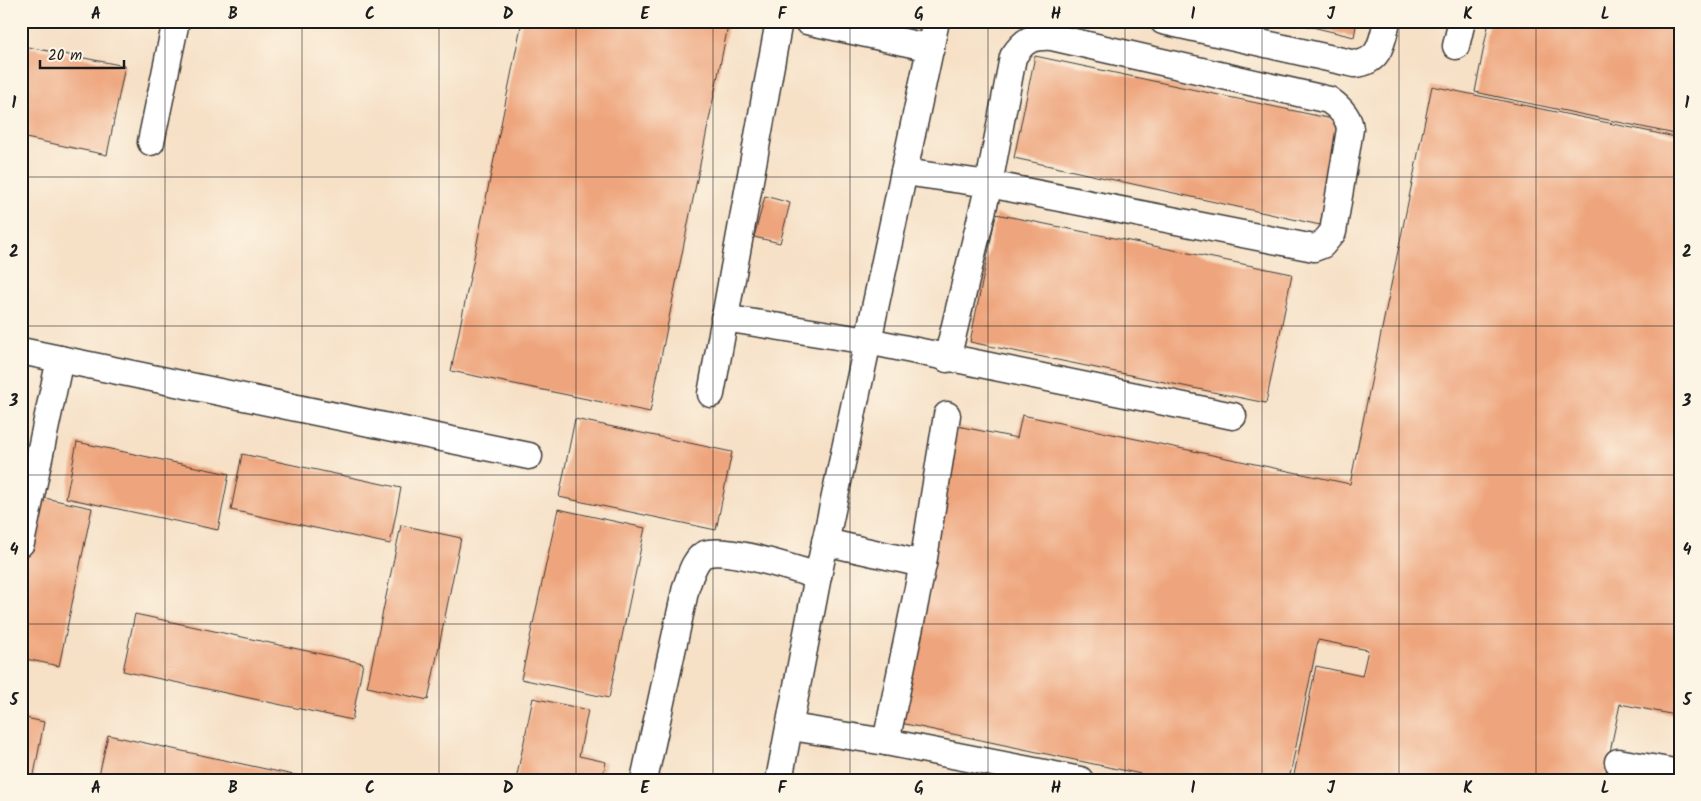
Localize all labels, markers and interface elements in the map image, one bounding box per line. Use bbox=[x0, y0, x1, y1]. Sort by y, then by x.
text: A bbox=[91, 2, 101, 27]
text: B bbox=[228, 2, 238, 27]
text: C bbox=[365, 2, 375, 27]
text: D bbox=[503, 2, 514, 27]
text: E bbox=[641, 2, 651, 27]
text: F bbox=[778, 2, 788, 27]
text: G bbox=[914, 2, 924, 27]
text: H bbox=[1051, 2, 1061, 27]
text: I bbox=[1191, 2, 1196, 27]
text: J bbox=[1327, 2, 1336, 27]
text: K bbox=[1463, 2, 1473, 27]
text: L bbox=[1601, 2, 1609, 27]
scale bar bbox=[40, 38, 124, 70]
text: 20 m bbox=[48, 44, 82, 68]
text: 1 bbox=[12, 91, 17, 116]
text: 1 bbox=[1685, 91, 1690, 116]
text: 2 bbox=[9, 240, 19, 265]
text: 2 bbox=[1682, 240, 1692, 265]
text: 3 bbox=[9, 389, 19, 414]
text: 3 bbox=[1682, 389, 1692, 414]
text: 4 bbox=[10, 538, 19, 563]
text: 4 bbox=[1683, 538, 1692, 563]
text: 5 bbox=[9, 688, 20, 713]
text: 5 bbox=[1682, 688, 1693, 713]
text: A bbox=[91, 776, 101, 801]
text: B bbox=[228, 776, 238, 801]
text: C bbox=[365, 776, 375, 801]
text: D bbox=[503, 776, 514, 801]
text: E bbox=[641, 776, 651, 801]
text: F bbox=[778, 776, 788, 801]
text: G bbox=[914, 776, 924, 801]
text: H bbox=[1051, 776, 1061, 801]
text: I bbox=[1191, 776, 1196, 801]
text: J bbox=[1327, 776, 1336, 801]
text: K bbox=[1463, 776, 1473, 801]
text: L bbox=[1601, 776, 1609, 801]

